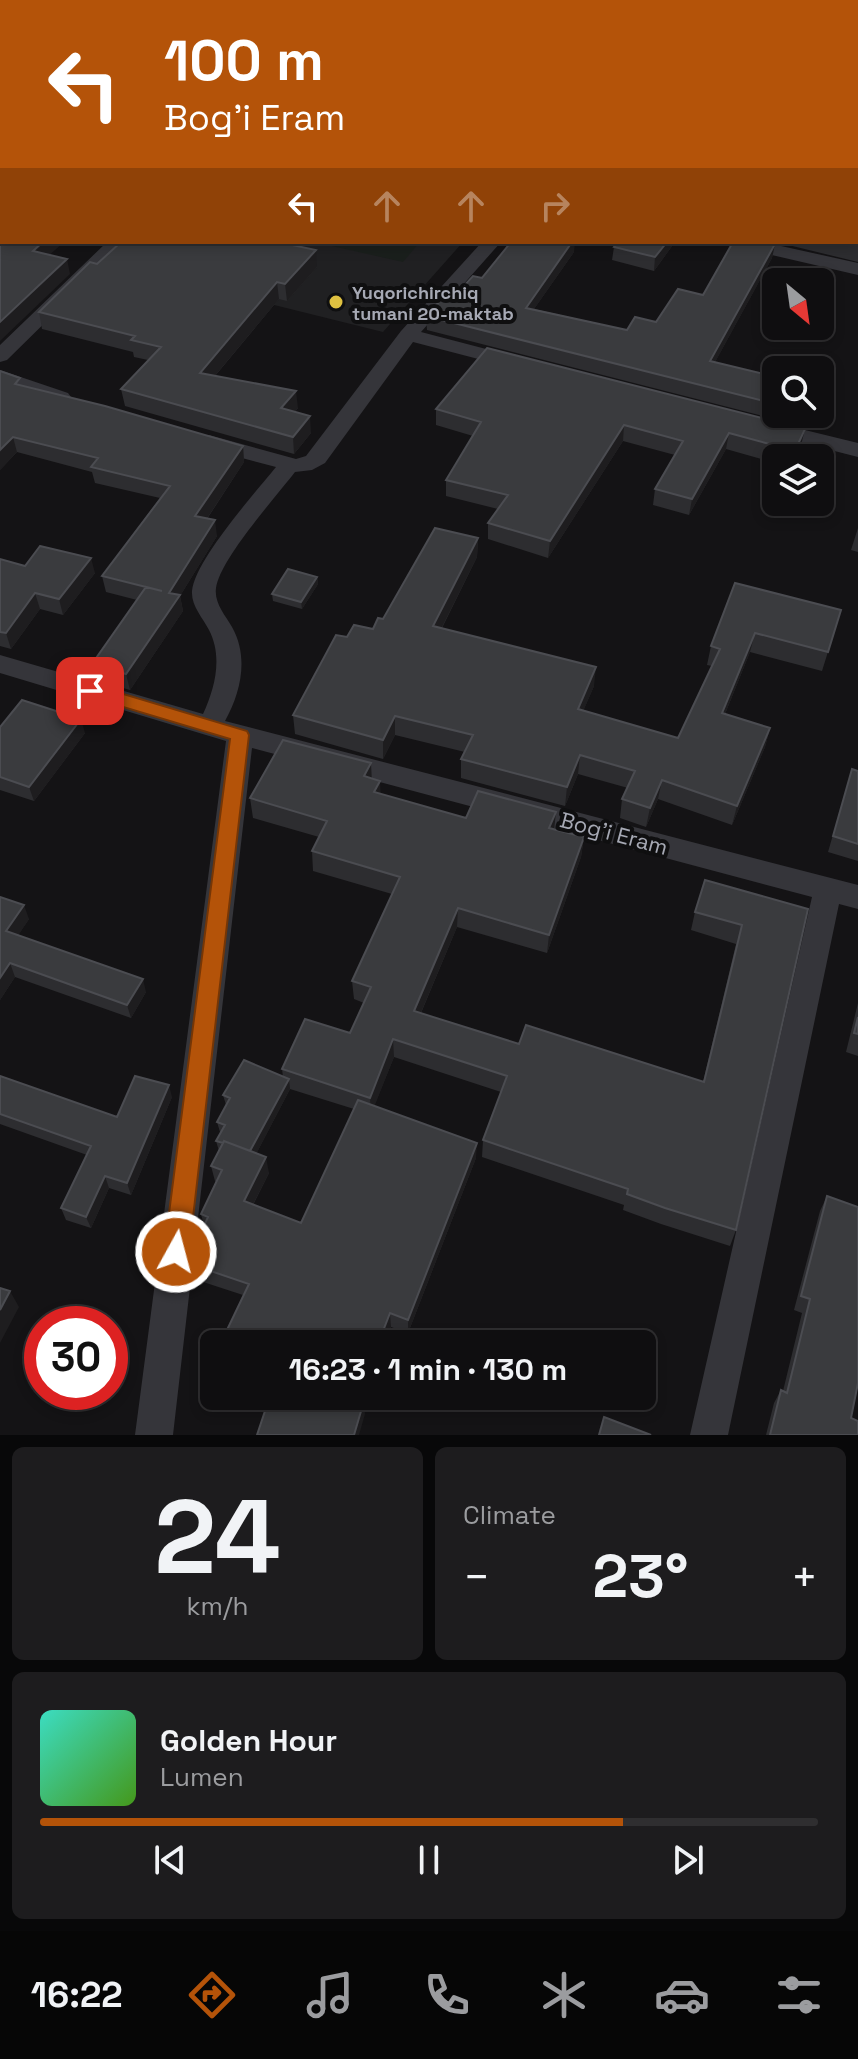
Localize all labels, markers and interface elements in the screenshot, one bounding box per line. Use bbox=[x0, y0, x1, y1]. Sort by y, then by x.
text: 100 m bbox=[164, 25, 324, 96]
icon: left bbox=[32, 32, 136, 136]
text: Bog'i Eram bbox=[164, 95, 345, 141]
icon: left bbox=[281, 184, 325, 228]
icon: ahead bbox=[365, 184, 409, 228]
icon: ahead bbox=[449, 184, 493, 228]
icon: right bbox=[533, 184, 577, 228]
north arrow bbox=[762, 268, 834, 340]
map controls bbox=[762, 268, 834, 516]
place label: Yuqorichirchiq tumani 20-maktab bbox=[352, 281, 514, 325]
marker: Yuqorichirchiq tumani 20-maktab bbox=[327, 293, 345, 311]
button: search bbox=[762, 356, 834, 428]
button: layers bbox=[762, 444, 834, 516]
pin bbox=[56, 657, 124, 725]
icon: arrive bbox=[68, 669, 112, 713]
street label: Bog'i Eram bbox=[557, 805, 671, 861]
position arrow bbox=[134, 1210, 218, 1294]
speed limit sign: 30 bbox=[24, 1306, 128, 1410]
text: 16:23 · 1 min · 130 m bbox=[289, 1350, 567, 1389]
text: 24 bbox=[154, 1471, 281, 1603]
text: Climate bbox=[463, 1498, 556, 1532]
text: 23° bbox=[593, 1538, 688, 1615]
text: − bbox=[463, 1549, 490, 1605]
text: + bbox=[791, 1549, 818, 1605]
text: km/h bbox=[187, 1589, 248, 1623]
text: Golden Hour bbox=[160, 1721, 337, 1760]
text: Lumen bbox=[160, 1760, 244, 1794]
icon: previous bbox=[148, 1838, 192, 1882]
icon: pause bbox=[407, 1838, 451, 1882]
icon: next bbox=[666, 1838, 710, 1882]
icon: directions bbox=[184, 1967, 240, 2023]
icon: music bbox=[302, 1967, 358, 2023]
icon: phone bbox=[419, 1967, 475, 2023]
icon: climate bbox=[536, 1967, 592, 2023]
icon: car bbox=[654, 1967, 710, 2023]
icon: filters bbox=[771, 1967, 827, 2023]
text: 16:22 bbox=[31, 1972, 123, 2018]

